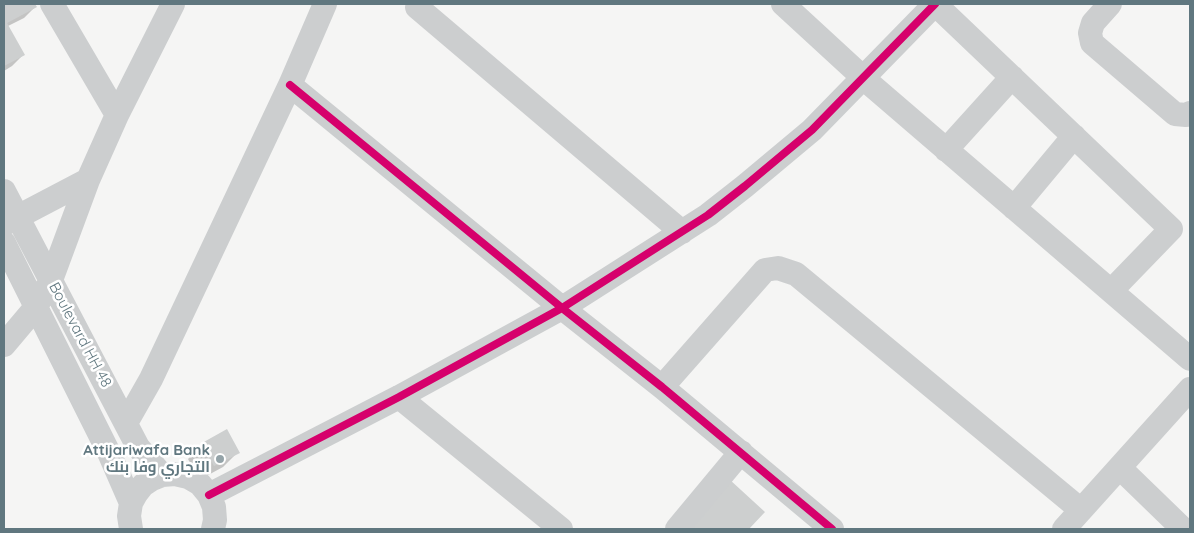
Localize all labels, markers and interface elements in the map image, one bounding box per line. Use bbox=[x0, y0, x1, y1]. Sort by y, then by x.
street label: Boulevard HH 48 bbox=[45, 279, 115, 391]
place label: Attijariwafa Bank التجاري وفا بنك bbox=[83, 441, 210, 476]
marker: Attijariwafa Bank التجاري وفا بنك bbox=[214, 453, 226, 465]

